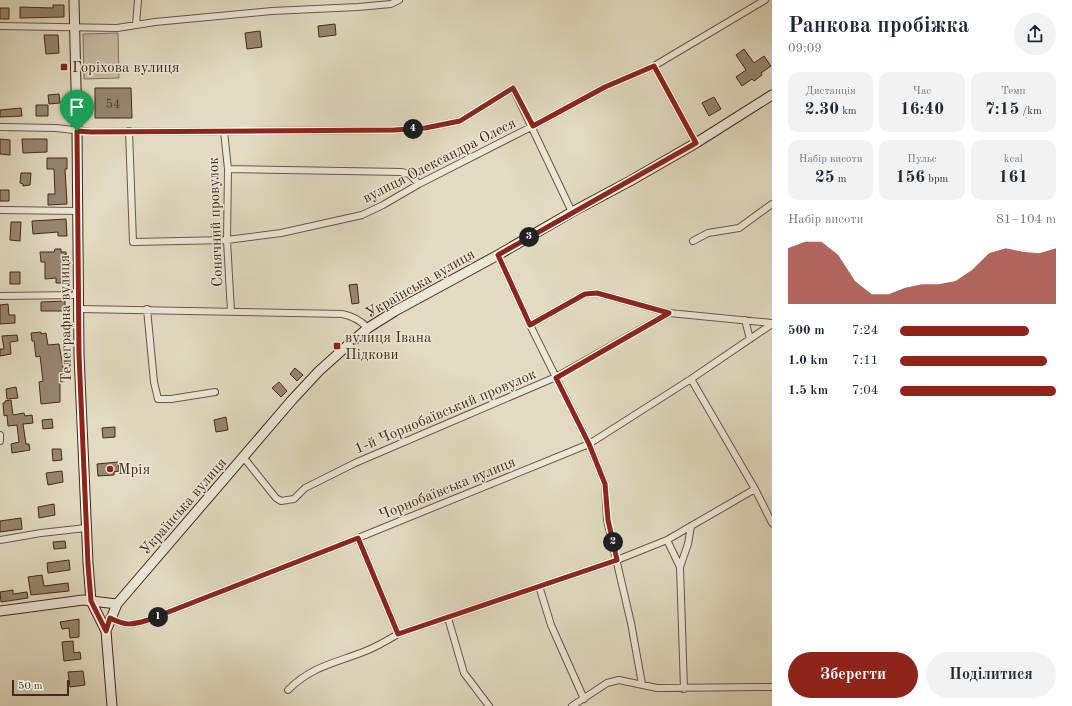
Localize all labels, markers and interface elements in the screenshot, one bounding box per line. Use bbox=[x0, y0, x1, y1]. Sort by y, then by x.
button: share bbox=[1014, 13, 1056, 55]
text: Ранкова пробіжка bbox=[788, 15, 969, 37]
text: 09:09 bbox=[788, 42, 822, 55]
place label: Горіхова вулиця bbox=[72, 61, 180, 76]
marker: Горіхова вулиця bbox=[59, 62, 69, 72]
text: Дистанція bbox=[806, 86, 856, 97]
text: Час bbox=[913, 86, 931, 97]
text: Темп bbox=[1001, 86, 1026, 97]
pin bbox=[60, 90, 94, 131]
icon: arrive bbox=[66, 96, 88, 118]
house number: 54 bbox=[105, 98, 121, 111]
text: 2.30 bbox=[805, 101, 839, 118]
text: 16:40 bbox=[900, 101, 944, 118]
text: 7:15 bbox=[985, 101, 1019, 118]
text: km bbox=[839, 106, 857, 117]
text: /km bbox=[1019, 106, 1042, 117]
street label: вулиця Олександра Олеся bbox=[361, 116, 519, 207]
pin: 4 bbox=[403, 119, 423, 139]
text: 4 bbox=[410, 123, 416, 134]
text: Набір висоти bbox=[799, 154, 863, 165]
text: Пульс bbox=[907, 154, 937, 165]
text: kcal bbox=[1004, 154, 1023, 165]
street label: Сонячний провулок bbox=[207, 156, 226, 287]
text: 25 bbox=[815, 169, 835, 186]
text: 156 bbox=[896, 169, 925, 186]
text: 161 bbox=[999, 169, 1028, 186]
text: m bbox=[835, 174, 846, 185]
text: bpm bbox=[925, 174, 948, 185]
text: Набір висоти bbox=[788, 213, 863, 226]
text: 81–104 m bbox=[996, 213, 1056, 226]
pin: 3 bbox=[519, 227, 539, 247]
text: 3 bbox=[526, 231, 532, 242]
street label: Українська вулиця bbox=[364, 247, 478, 322]
street label: Телеграфна вулиця bbox=[58, 254, 75, 383]
text: 500 m bbox=[788, 324, 825, 337]
text: 7:24 bbox=[852, 324, 878, 337]
place label: вулиця Івана Підкови bbox=[345, 331, 432, 363]
marker: вулиця Івана Підкови bbox=[332, 341, 342, 351]
text: 1.0 km bbox=[788, 354, 828, 367]
text: 7:11 bbox=[852, 354, 878, 367]
street label: 1-й Чорнобаївський провулок bbox=[353, 367, 539, 457]
text: 1.5 km bbox=[788, 384, 828, 397]
text: 7:04 bbox=[852, 384, 878, 397]
street label: Українська вулиця bbox=[138, 455, 230, 558]
street label: Чорнобаївська вулиця bbox=[377, 455, 518, 524]
place label: Мрія bbox=[118, 463, 150, 478]
marker: Мрія bbox=[105, 464, 115, 474]
pin: 2 bbox=[603, 532, 623, 552]
text: 2 bbox=[610, 536, 616, 547]
pin: 1 bbox=[148, 607, 168, 627]
text: 1 bbox=[155, 611, 161, 622]
button: Зберегти bbox=[788, 652, 918, 698]
button: Поділитися bbox=[926, 652, 1056, 698]
scale bar bbox=[12, 678, 69, 697]
text: 50 m bbox=[18, 681, 43, 692]

